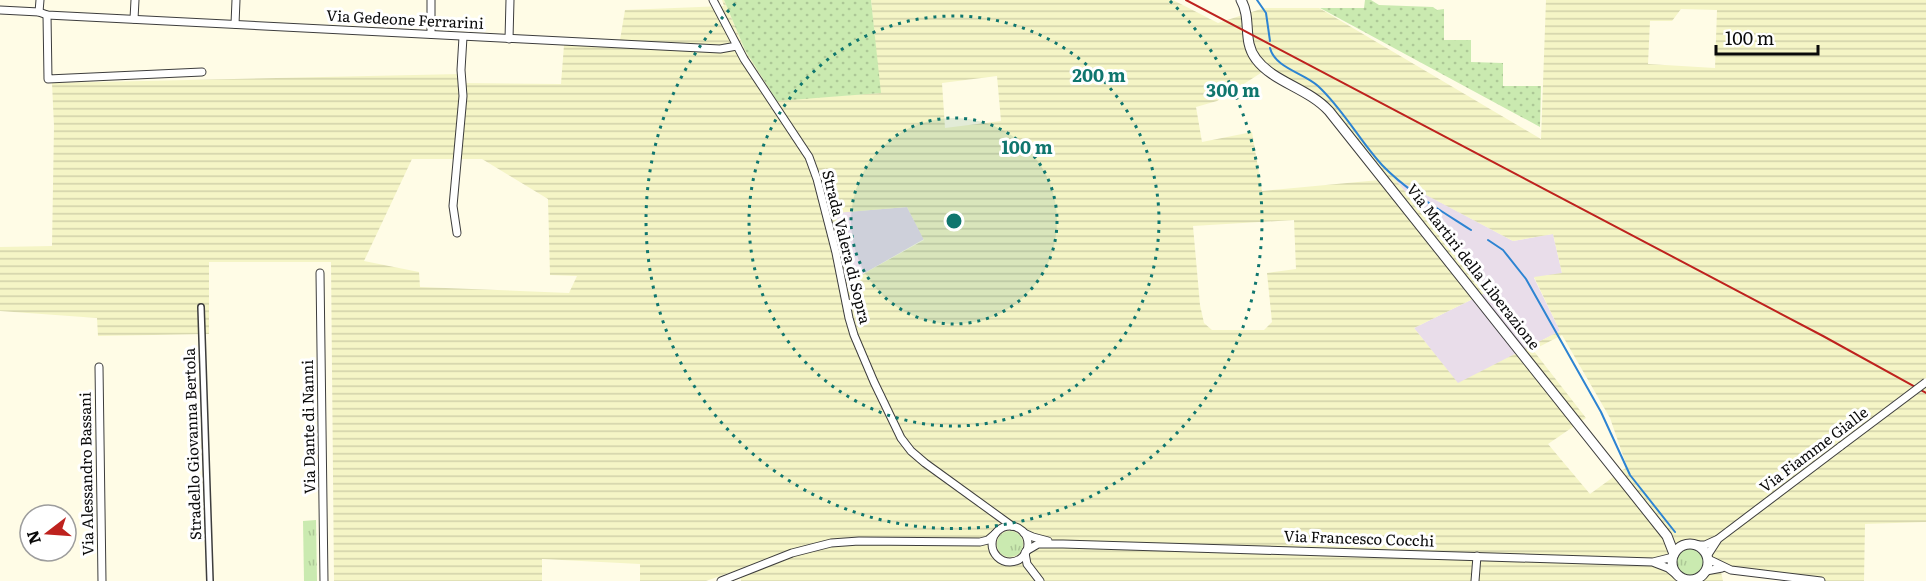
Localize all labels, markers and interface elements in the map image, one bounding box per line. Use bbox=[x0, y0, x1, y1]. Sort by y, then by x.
street label: Via Gedeone Ferrarini bbox=[326, 3, 484, 34]
scale bar bbox=[1716, 18, 1818, 56]
text: 100 m bbox=[1725, 24, 1774, 51]
text: 200 m bbox=[1072, 61, 1126, 88]
text: 300 m bbox=[1206, 76, 1260, 103]
text: 100 m bbox=[1001, 133, 1053, 160]
street label: Strada Valera di Sopra bbox=[817, 167, 878, 327]
street label: Via Martiri della Liberazione bbox=[1402, 178, 1547, 354]
centre of rings bbox=[944, 211, 964, 231]
street label: Stradello Giovanna Bertola bbox=[177, 347, 206, 541]
street label: Via Dante di Nanni bbox=[295, 360, 320, 494]
street label: Via Alessandro Bassani bbox=[73, 392, 98, 556]
street label: Via Fiamme Gialle bbox=[1754, 400, 1872, 497]
north arrow bbox=[18, 503, 78, 563]
street label: Via Francesco Cocchi bbox=[1283, 523, 1435, 552]
text: N bbox=[19, 528, 46, 548]

